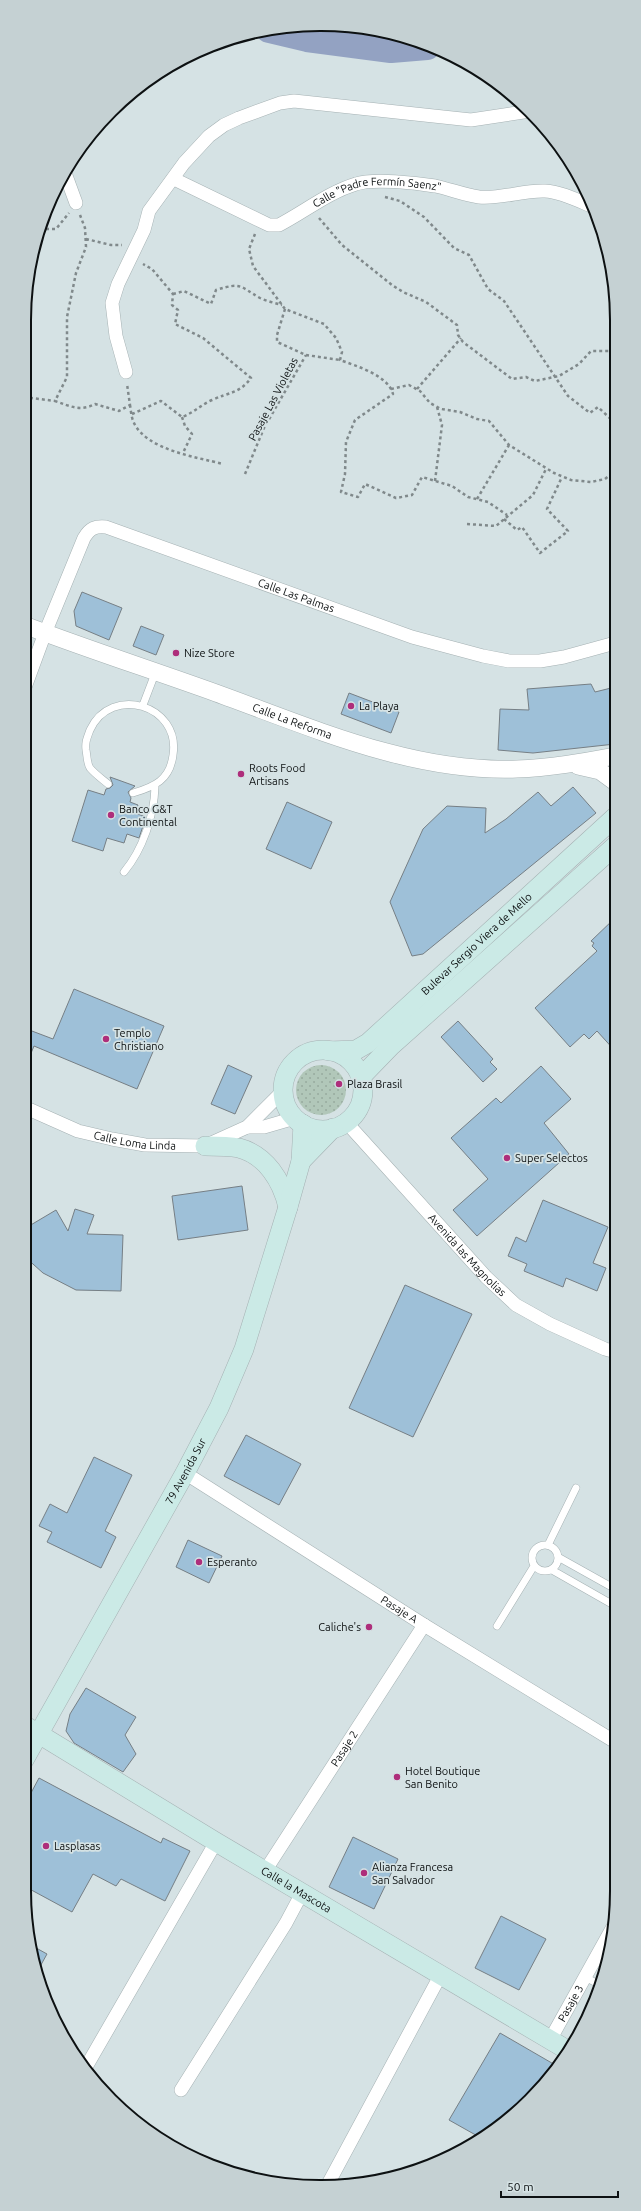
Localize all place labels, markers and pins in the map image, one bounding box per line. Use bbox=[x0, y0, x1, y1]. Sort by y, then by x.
place label: Nize Store bbox=[184, 647, 235, 659]
marker: Nize Store bbox=[171, 648, 181, 658]
place label: La Playa bbox=[359, 700, 399, 712]
marker: La Playa bbox=[346, 701, 356, 711]
place label: Roots Food Artisans bbox=[249, 762, 305, 787]
marker: Roots Food Artisans bbox=[236, 769, 246, 779]
place label: Banco G&T Continental bbox=[119, 803, 177, 828]
marker: Banco G&T Continental bbox=[106, 810, 116, 820]
place label: Templo Christiano bbox=[114, 1027, 164, 1052]
marker: Templo Christiano bbox=[101, 1034, 111, 1044]
place label: Plaza Brasil bbox=[347, 1078, 403, 1090]
marker: Plaza Brasil bbox=[334, 1079, 344, 1089]
place label: Super Selectos bbox=[515, 1152, 588, 1164]
marker: Super Selectos bbox=[502, 1153, 512, 1163]
place label: Esperanto bbox=[207, 1556, 257, 1568]
marker: Esperanto bbox=[194, 1557, 204, 1567]
place label: Caliche's bbox=[318, 1621, 361, 1633]
marker: Caliche's bbox=[364, 1622, 374, 1632]
place label: Hotel Boutique San Benito bbox=[405, 1765, 480, 1790]
marker: Hotel Boutique San Benito bbox=[392, 1772, 402, 1782]
place label: Lasplasas bbox=[54, 1840, 100, 1852]
marker: Lasplasas bbox=[41, 1841, 51, 1851]
place label: Alianza Francesa San Salvador bbox=[372, 1861, 453, 1886]
marker: Alianza Francesa San Salvador bbox=[359, 1868, 369, 1878]

